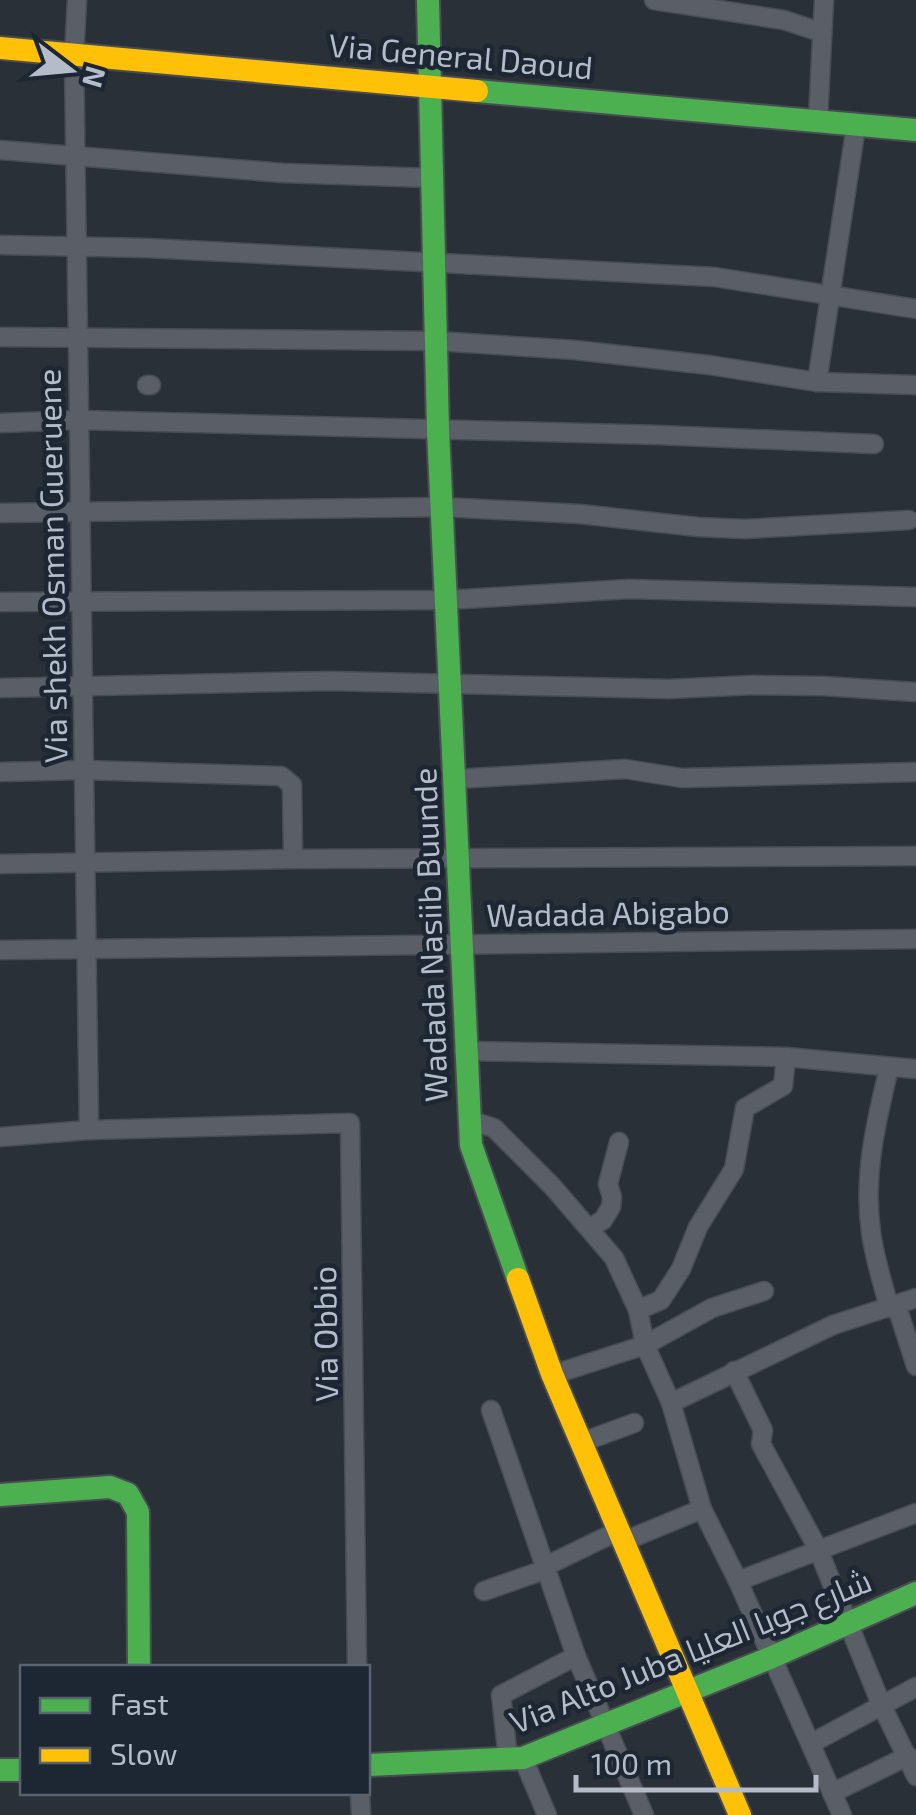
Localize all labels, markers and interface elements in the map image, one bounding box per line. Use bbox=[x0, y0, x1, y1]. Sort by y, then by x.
north arrow bbox=[20, 20, 120, 120]
street label: Via General Daoud bbox=[327, 25, 595, 85]
text: N bbox=[76, 63, 114, 92]
street label: Via shekh Osman Gueruene bbox=[29, 368, 73, 764]
street label: Wadada Nasiib Buunde bbox=[404, 767, 454, 1103]
street label: Wadada Abigabo bbox=[486, 891, 730, 933]
street label: Via Obbio bbox=[304, 1266, 344, 1402]
street label: Via Alto Juba شارع جوبا العليا bbox=[504, 1560, 878, 1745]
legend bbox=[20, 1665, 370, 1795]
text: Fast bbox=[110, 1685, 169, 1721]
scale bar bbox=[576, 1730, 816, 1792]
text: Slow bbox=[110, 1735, 177, 1771]
text: 100 m bbox=[591, 1745, 672, 1781]

